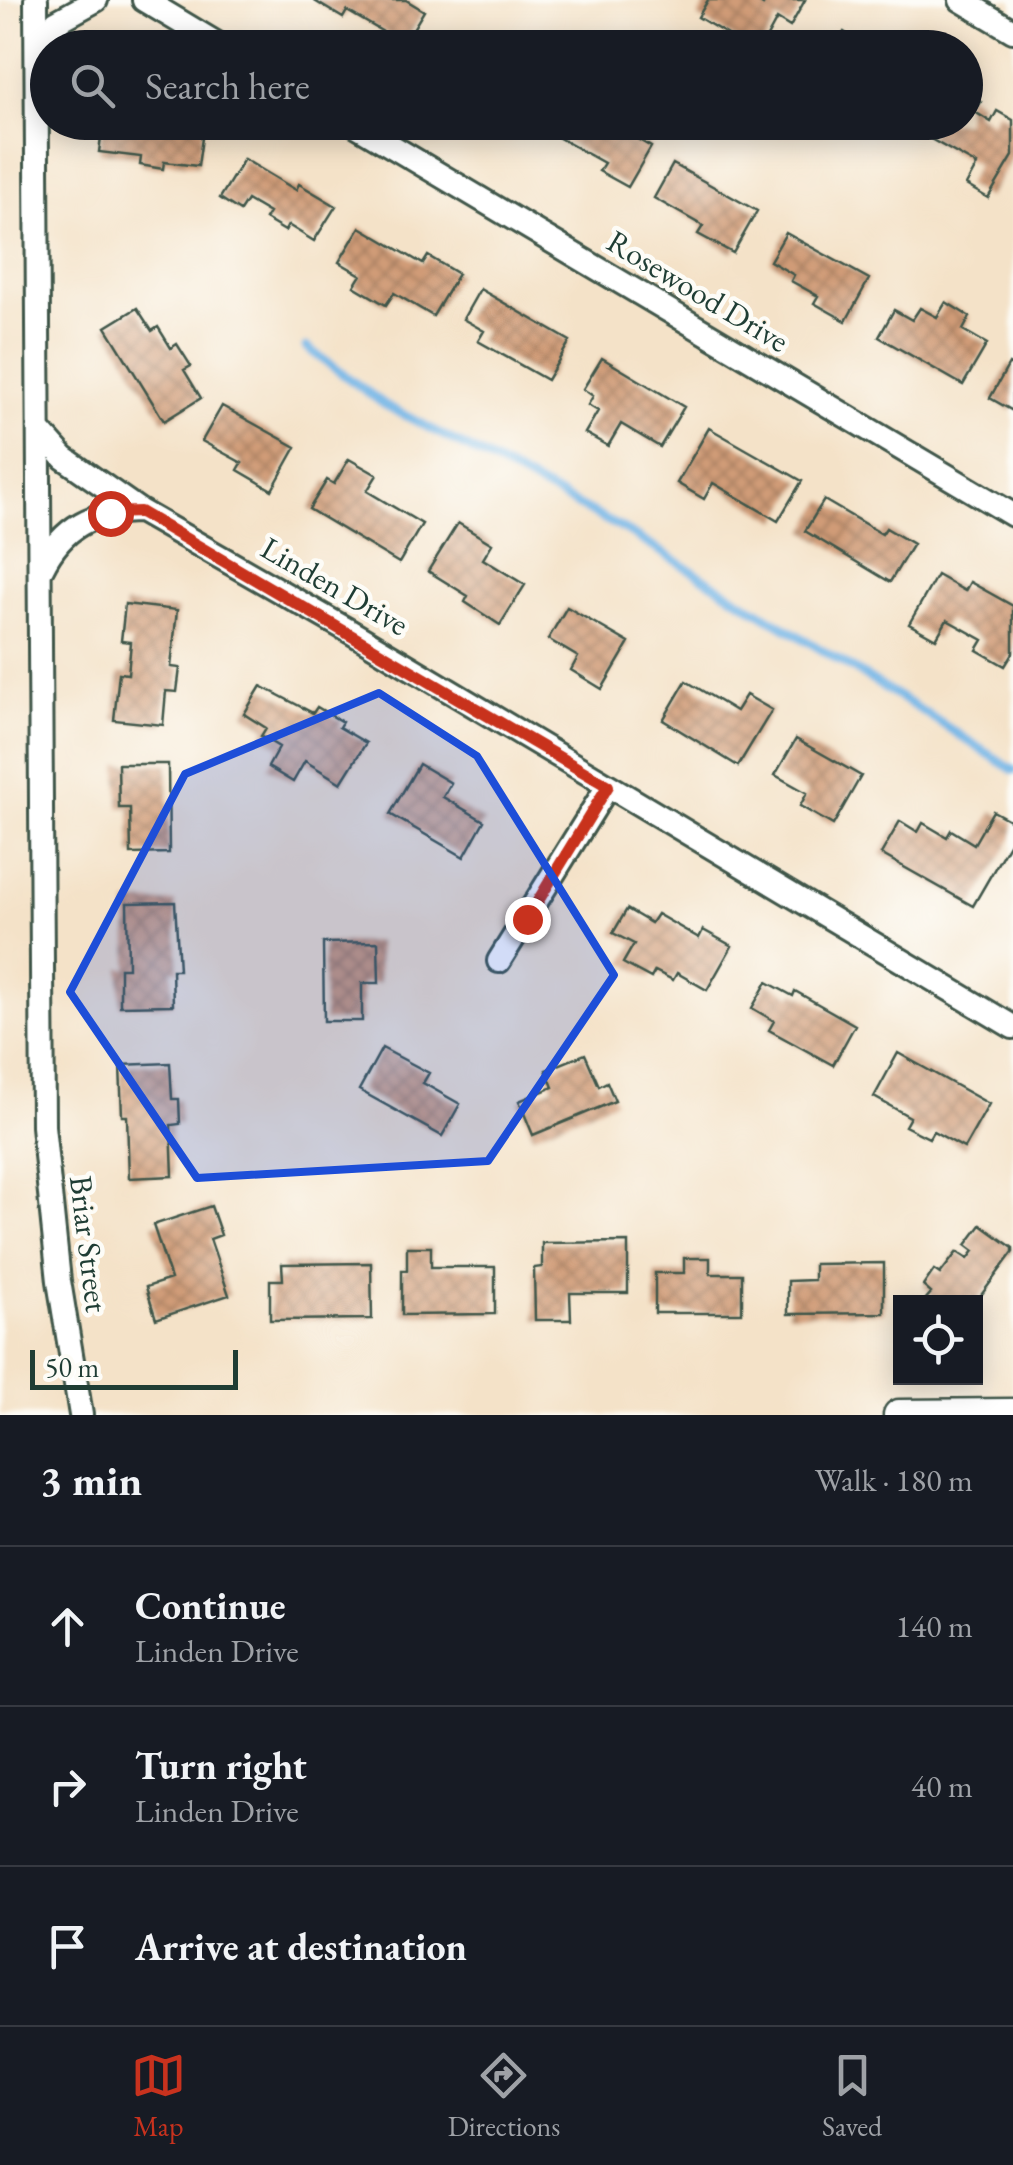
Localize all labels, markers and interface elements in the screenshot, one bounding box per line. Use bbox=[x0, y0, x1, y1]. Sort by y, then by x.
search box bbox=[30, 30, 983, 140]
icon: search bbox=[65, 58, 120, 113]
text: Search here bbox=[145, 61, 310, 110]
street label: Rosewood Drive bbox=[599, 220, 797, 362]
route start bbox=[88, 491, 134, 537]
street label: Linden Drive bbox=[254, 527, 416, 645]
route end bbox=[505, 897, 551, 943]
street label: Briar Street bbox=[60, 1173, 118, 1315]
map controls bbox=[893, 1295, 983, 1385]
button: locate bbox=[893, 1295, 983, 1385]
scale bar bbox=[30, 1345, 238, 1390]
text: 50 m bbox=[45, 1349, 99, 1385]
text: 3 min bbox=[40, 1453, 142, 1508]
text: Walk · 180 m bbox=[815, 1459, 973, 1501]
text: Continue bbox=[135, 1581, 286, 1630]
icon: ahead bbox=[40, 1599, 95, 1654]
text: 140 m bbox=[896, 1605, 973, 1647]
text: Linden Drive bbox=[135, 1630, 299, 1672]
text: Turn right bbox=[135, 1741, 307, 1790]
icon: right bbox=[40, 1759, 95, 1814]
text: 40 m bbox=[911, 1765, 973, 1807]
text: Linden Drive bbox=[135, 1790, 299, 1832]
icon: arrive bbox=[40, 1919, 95, 1974]
text: Arrive at destination bbox=[135, 1922, 467, 1971]
tab: Map bbox=[131, 2048, 186, 2144]
tab: Directions bbox=[448, 2048, 560, 2144]
tab: Saved bbox=[822, 2048, 882, 2144]

